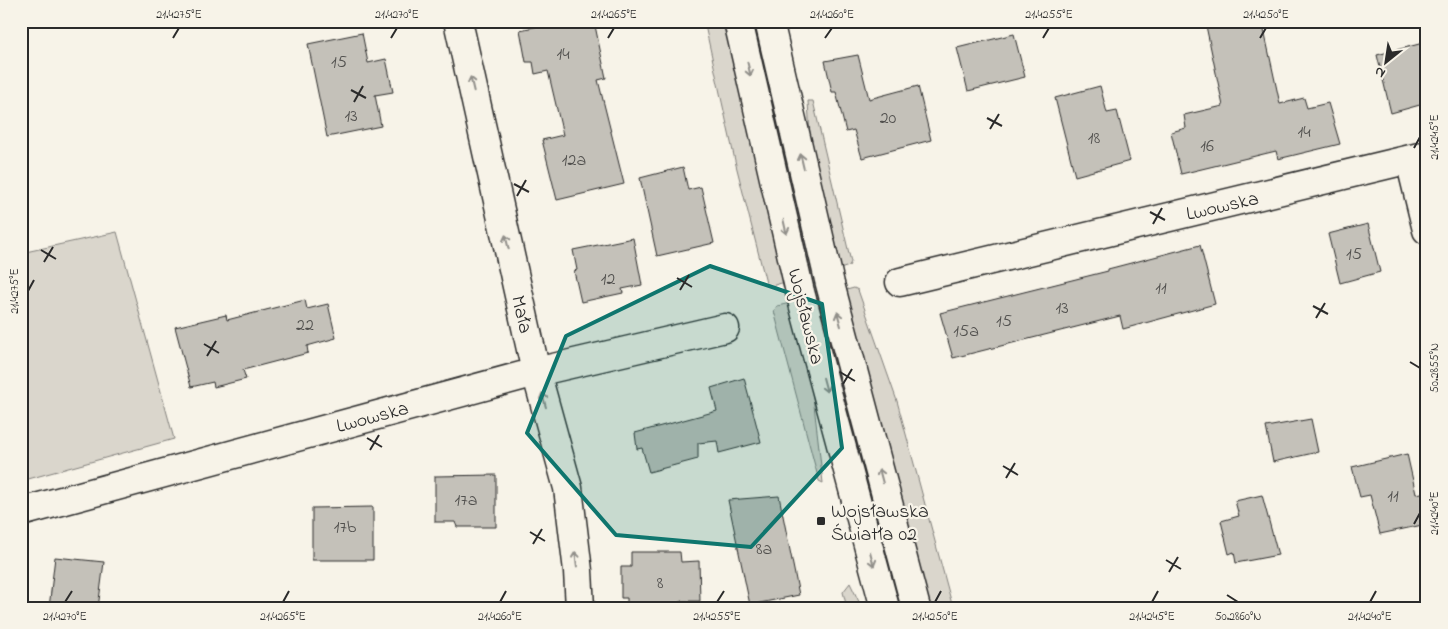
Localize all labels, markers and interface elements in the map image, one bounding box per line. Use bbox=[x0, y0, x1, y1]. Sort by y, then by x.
text: 21.4275°E bbox=[156, 6, 202, 24]
text: 21.4270°E bbox=[375, 6, 419, 24]
text: 21.4265°E bbox=[591, 6, 637, 24]
text: 21.4260°E bbox=[810, 6, 854, 24]
text: 21.4255°E bbox=[1025, 6, 1073, 24]
text: 21.4250°E bbox=[1243, 6, 1289, 24]
north arrow bbox=[1360, 38, 1410, 88]
house number: 14 bbox=[556, 42, 570, 68]
house number: 15 bbox=[331, 50, 347, 76]
one-way arrow bbox=[745, 60, 754, 76]
text: N bbox=[1371, 61, 1390, 83]
one-way arrow bbox=[466, 76, 476, 92]
house number: 13 bbox=[344, 104, 358, 130]
house number: 20 bbox=[880, 106, 897, 132]
text: 21.4245°E bbox=[1426, 114, 1444, 160]
house number: 14 bbox=[1297, 120, 1311, 146]
house number: 18 bbox=[1088, 126, 1100, 152]
house number: 16 bbox=[1200, 134, 1214, 160]
house number: 12a bbox=[562, 148, 586, 174]
one-way arrow bbox=[796, 153, 806, 169]
street label: Lwowska bbox=[1183, 185, 1262, 230]
one-way arrow bbox=[781, 219, 790, 235]
one-way arrow bbox=[502, 235, 511, 251]
house number: 15 bbox=[1346, 242, 1362, 268]
street label: Wojsławska bbox=[779, 266, 830, 368]
house number: 12 bbox=[601, 267, 615, 293]
text: 21.4275°E bbox=[6, 268, 24, 314]
house number: 11 bbox=[1155, 276, 1167, 302]
street label: Mała bbox=[502, 293, 539, 336]
house number: 13 bbox=[1055, 296, 1069, 322]
house number: 15 bbox=[996, 309, 1012, 335]
one-way arrow bbox=[834, 311, 843, 327]
house number: 22 bbox=[296, 313, 314, 339]
house number: 15a bbox=[953, 319, 979, 345]
text: 50.2855°N bbox=[1426, 343, 1444, 393]
one-way arrow bbox=[820, 376, 830, 392]
one-way arrow bbox=[538, 393, 548, 409]
street label: Lwowska bbox=[333, 395, 412, 442]
one-way arrow bbox=[876, 469, 885, 485]
house number: 11 bbox=[1387, 484, 1399, 510]
house number: 17a bbox=[455, 488, 477, 514]
text: 21.4240°E bbox=[1426, 491, 1444, 535]
place label: Wojsławska Światła 02 bbox=[831, 498, 929, 550]
house number: 17b bbox=[334, 515, 357, 541]
marker: Wojsławska Światła 02 bbox=[815, 515, 827, 527]
house number: 8a bbox=[756, 537, 772, 563]
one-way arrow bbox=[867, 550, 877, 566]
one-way arrow bbox=[571, 551, 581, 567]
house number: 8 bbox=[657, 571, 664, 597]
text: 21.4270°E bbox=[43, 608, 87, 626]
text: 21.4265°E bbox=[260, 608, 306, 626]
text: 21.4260°E bbox=[478, 608, 522, 626]
text: 21.4255°E bbox=[693, 608, 741, 626]
text: 21.4250°E bbox=[912, 608, 958, 626]
text: 21.4245°E bbox=[1129, 608, 1175, 626]
text: 50.2860°N bbox=[1215, 608, 1261, 626]
text: 21.4240°E bbox=[1348, 608, 1392, 626]

